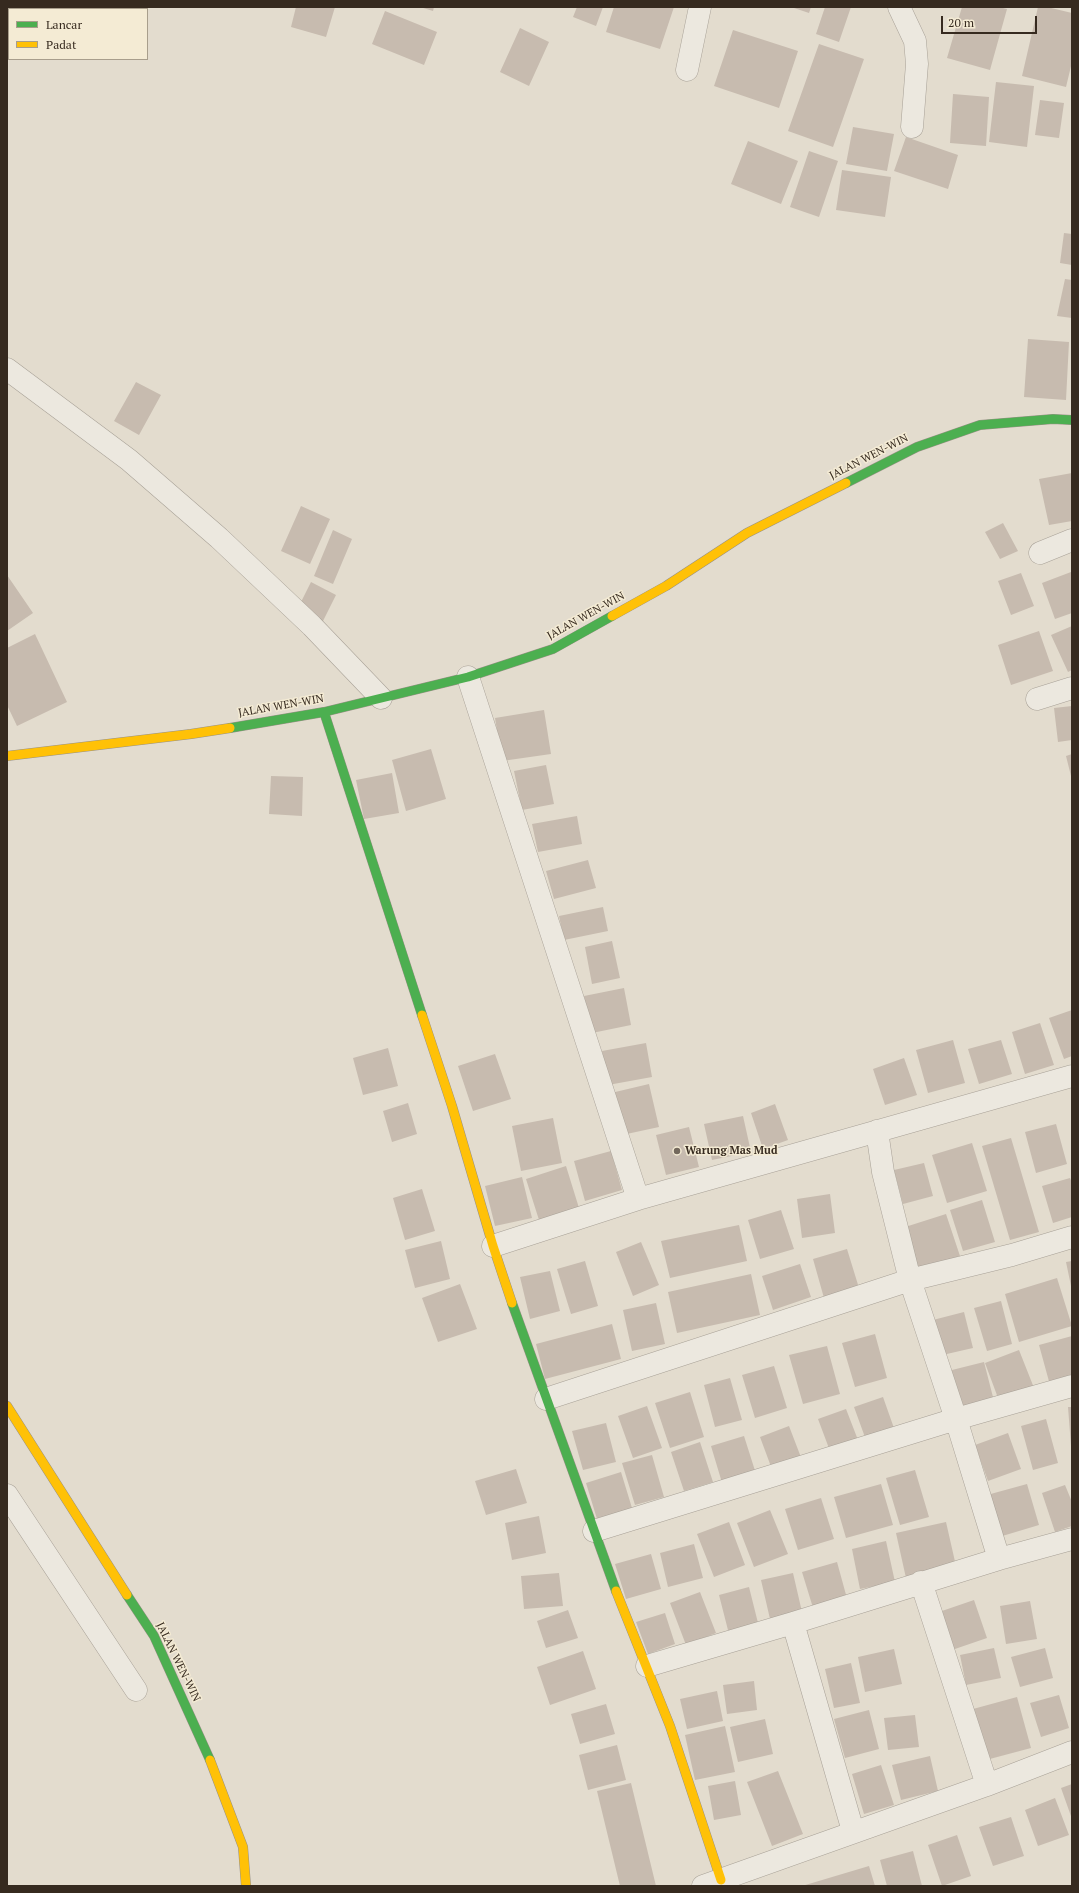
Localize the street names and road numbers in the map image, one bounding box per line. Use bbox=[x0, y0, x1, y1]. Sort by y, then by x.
street label: JALAN WEN-WIN bbox=[827, 431, 911, 483]
street label: JALAN WEN-WIN bbox=[545, 589, 627, 643]
street label: JALAN WEN-WIN bbox=[237, 692, 325, 720]
street label: JALAN WEN-WIN bbox=[153, 1620, 203, 1704]

